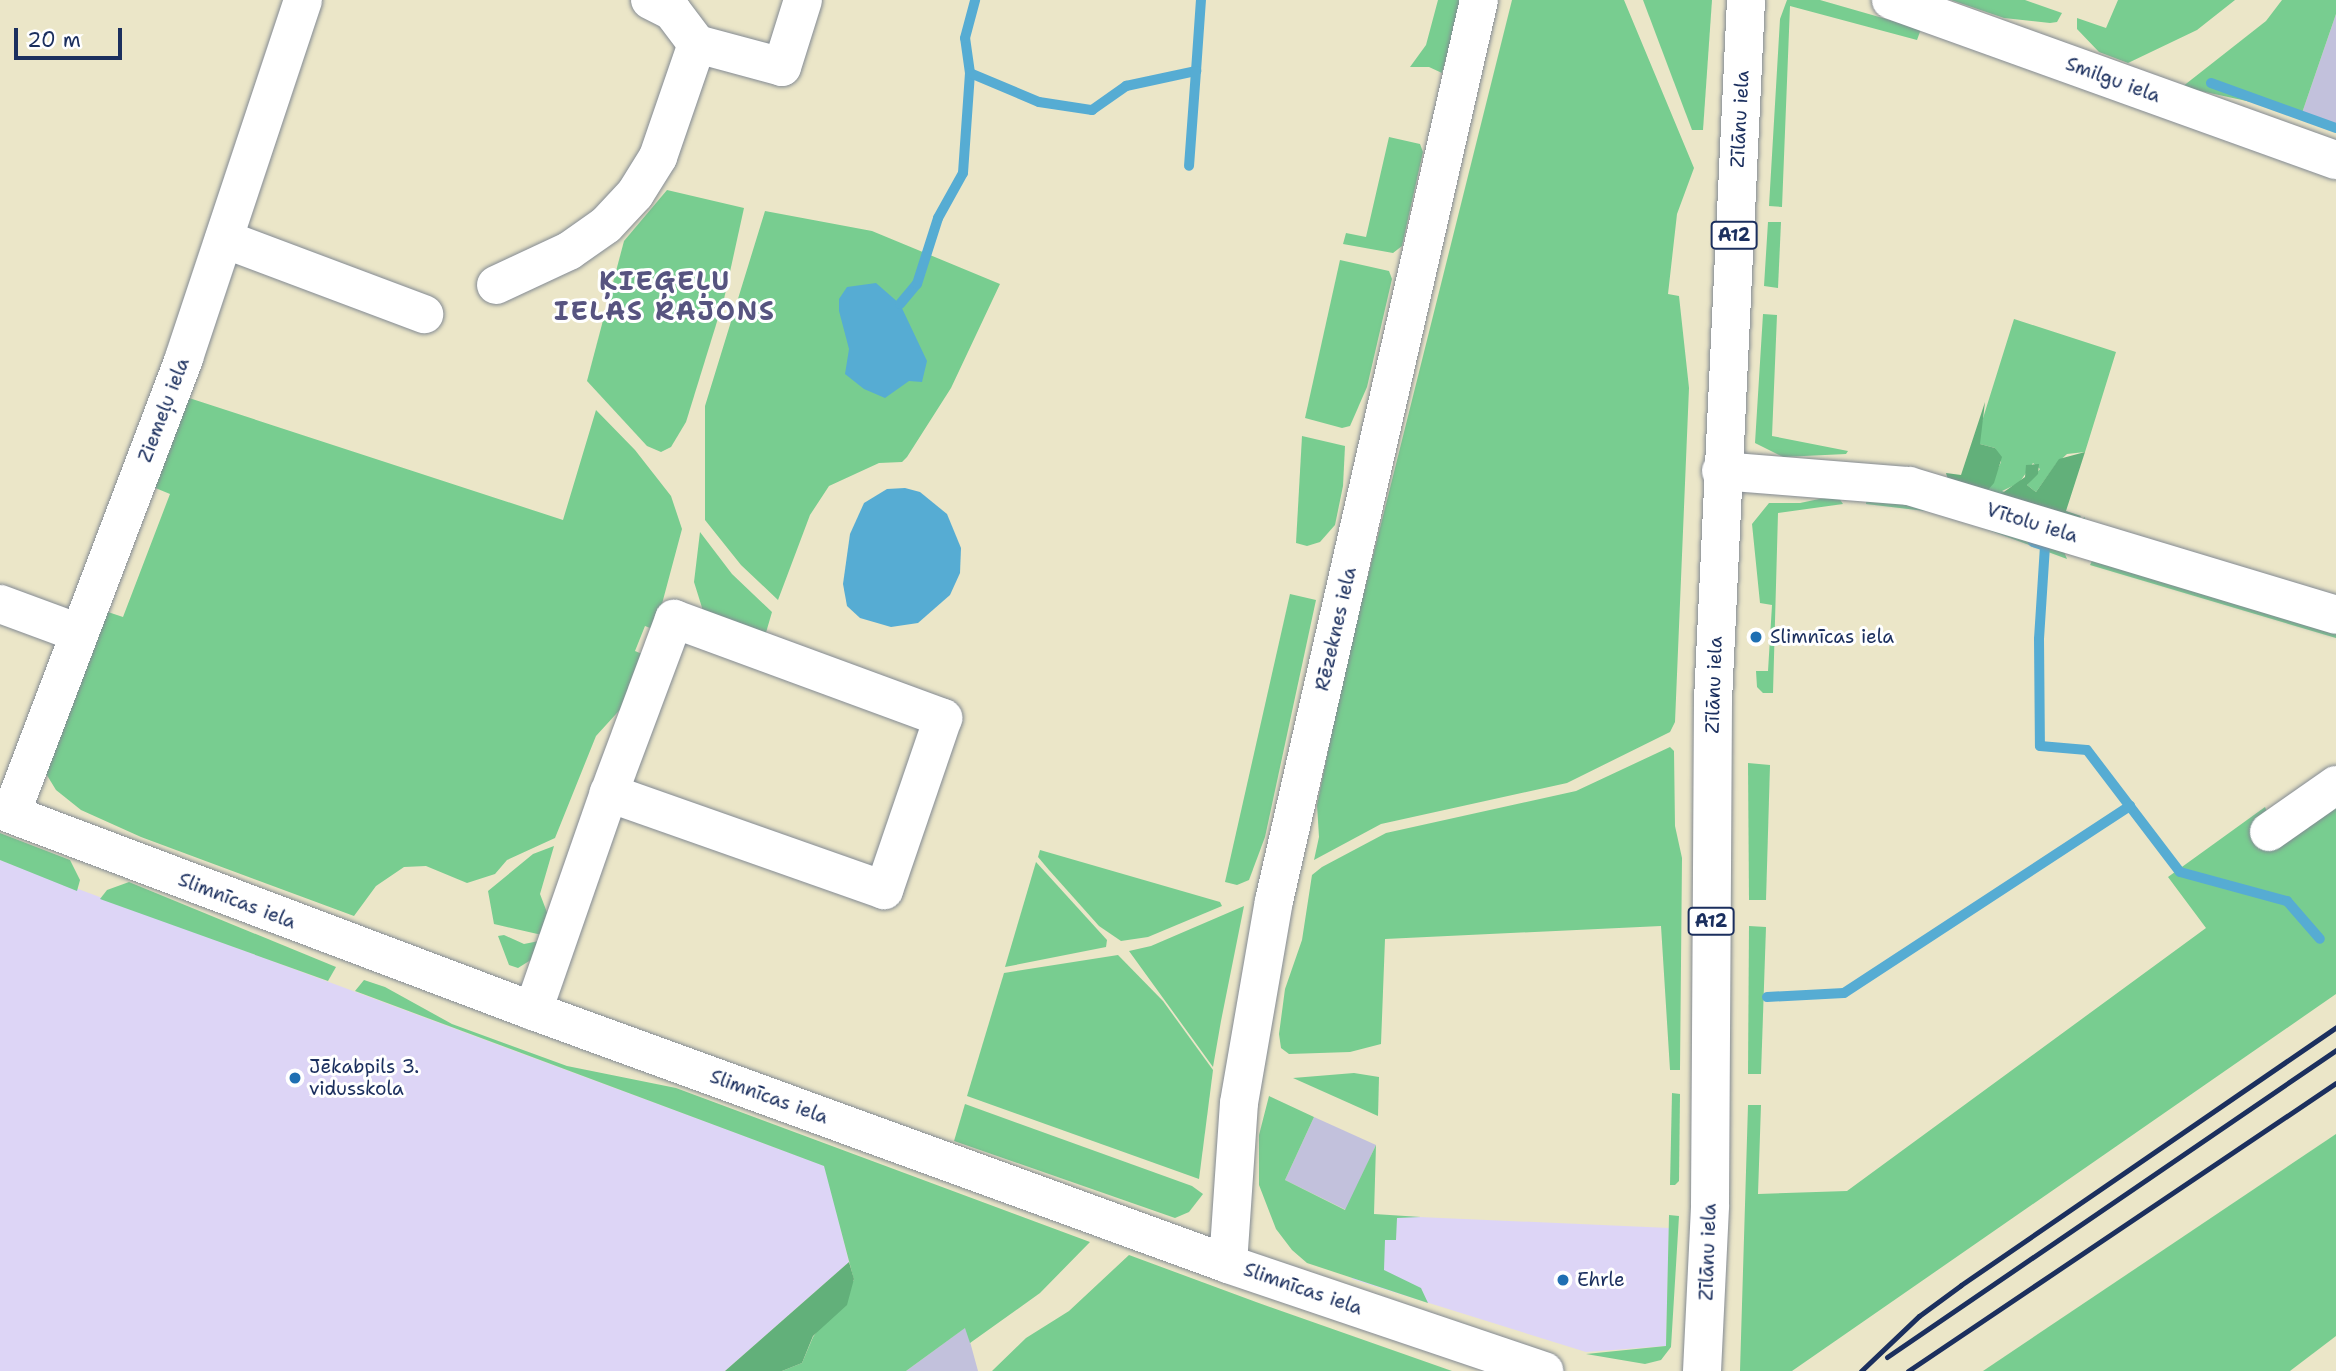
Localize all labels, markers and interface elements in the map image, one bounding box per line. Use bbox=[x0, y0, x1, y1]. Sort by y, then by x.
scale bar bbox=[18, 14, 126, 58]
text: 20 m bbox=[27, 26, 81, 54]
street label: Smilgu iela bbox=[2063, 52, 2163, 108]
street label: Zīlānu iela bbox=[1726, 70, 1754, 168]
road number: A12 bbox=[1710, 220, 1758, 249]
district label: ĶIEĢEĻU IELAS RAJONS bbox=[556, 265, 774, 326]
street label: Ziemeļu iela bbox=[134, 355, 194, 465]
street label: Vītolu iela bbox=[1983, 498, 2081, 548]
street label: Rēzeknes iela bbox=[1311, 565, 1361, 693]
place label: Slimnīcas iela bbox=[1770, 626, 1894, 648]
marker: Slimnīcas iela bbox=[1748, 629, 1764, 645]
street label: Zīlānu iela bbox=[1701, 636, 1727, 734]
street label: Slimnīcas iela bbox=[175, 868, 299, 934]
road number: A12 bbox=[1686, 906, 1736, 936]
place label: Jēkabpils 3. vidusskola bbox=[309, 1056, 419, 1100]
street label: Slimnīcas iela bbox=[707, 1065, 831, 1129]
marker: Jēkabpils 3. vidusskola bbox=[287, 1070, 303, 1086]
street label: Zīlānu iela bbox=[1695, 1203, 1721, 1301]
street label: Slimnīcas iela bbox=[1241, 1258, 1365, 1320]
place label: Ehrle bbox=[1577, 1269, 1625, 1291]
marker: Ehrle bbox=[1555, 1272, 1571, 1288]

